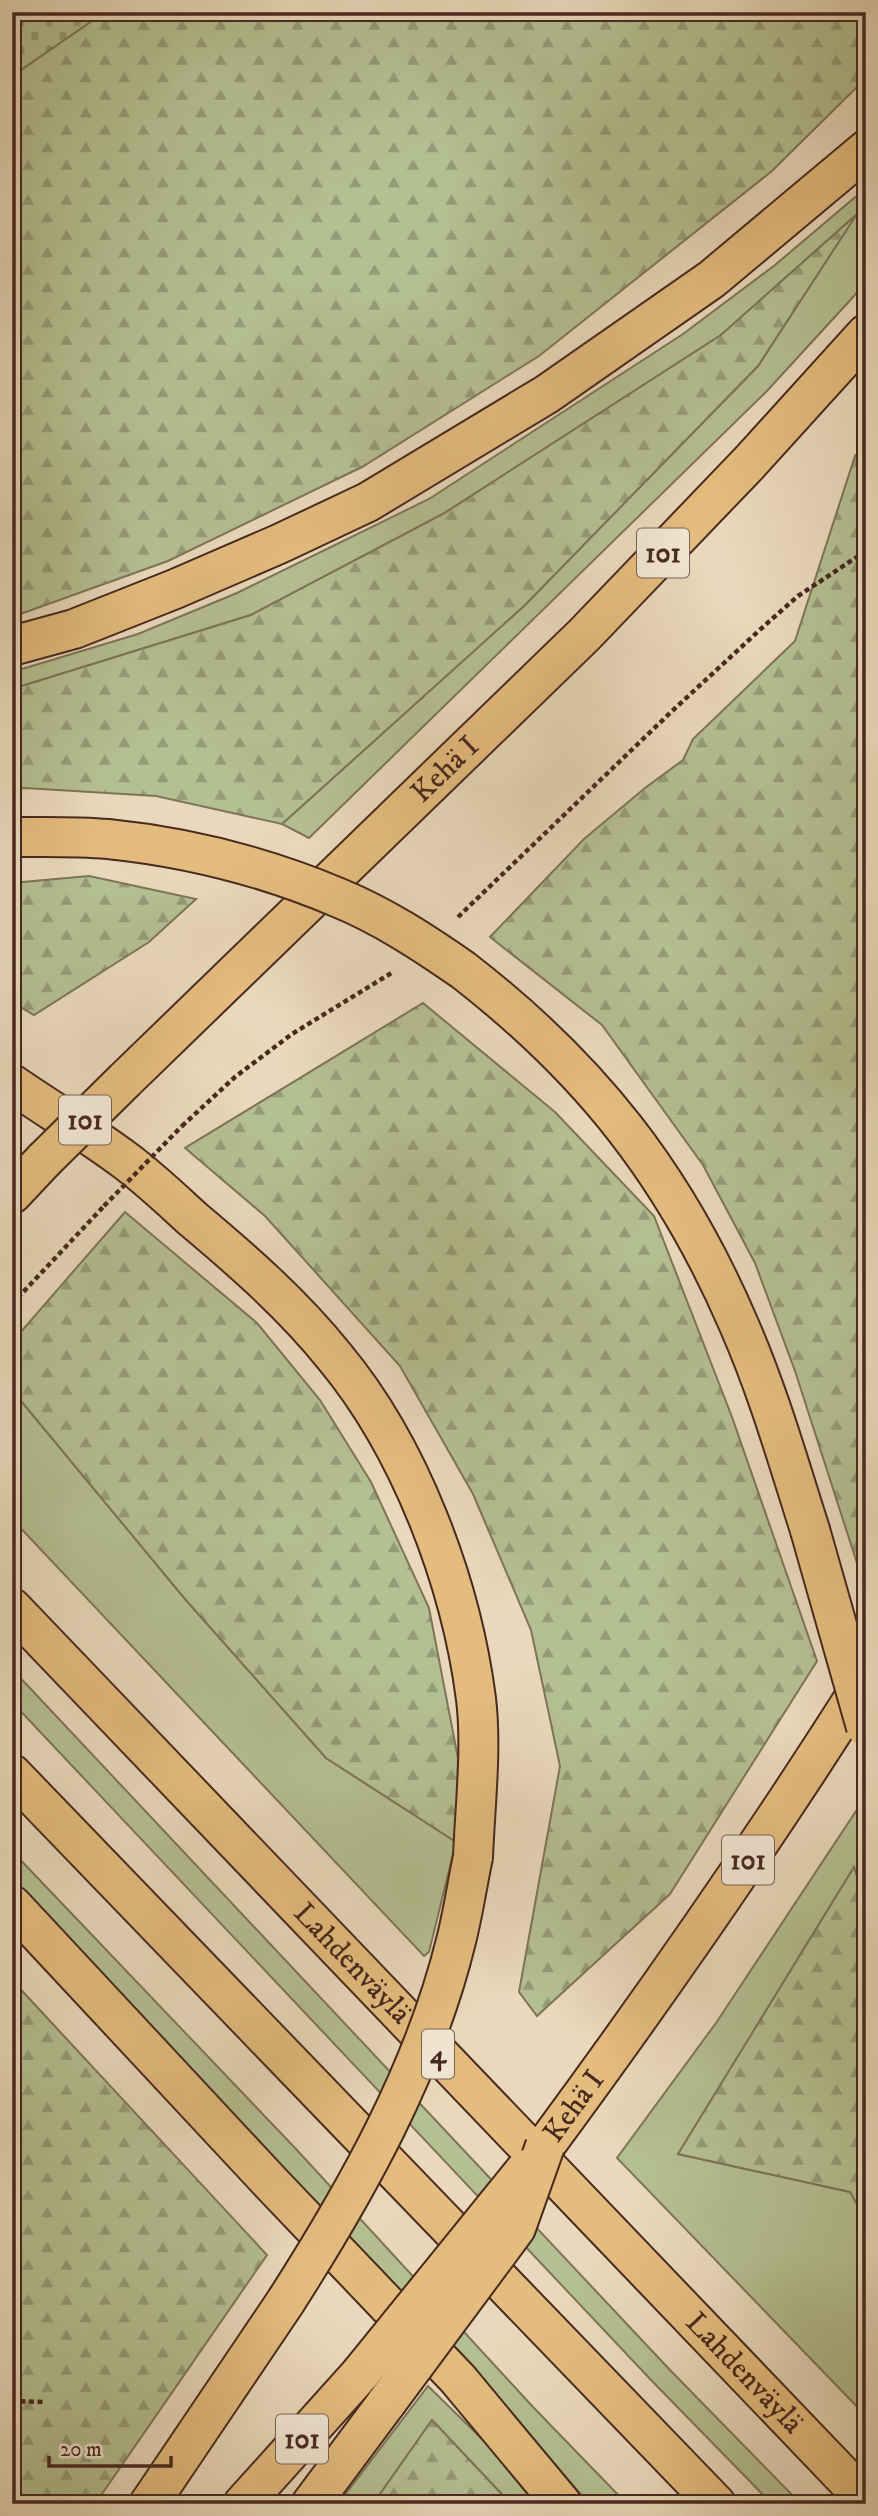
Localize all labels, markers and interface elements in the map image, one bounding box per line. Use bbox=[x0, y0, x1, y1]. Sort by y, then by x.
road number: 101 bbox=[637, 528, 689, 578]
street label: Kehä I bbox=[403, 728, 487, 811]
road number: 101 bbox=[59, 1096, 111, 1144]
road number: 101 bbox=[722, 1836, 774, 1884]
street label: Lahdenväylä bbox=[286, 1895, 419, 2032]
road number: 4 bbox=[422, 2030, 454, 2078]
street label: Kehä I bbox=[535, 2063, 613, 2150]
street label: Lahdenväylä bbox=[678, 2304, 811, 2442]
road number: 101 bbox=[276, 2414, 328, 2464]
scale bar bbox=[49, 2425, 172, 2469]
text: 20 m bbox=[60, 2437, 102, 2463]

